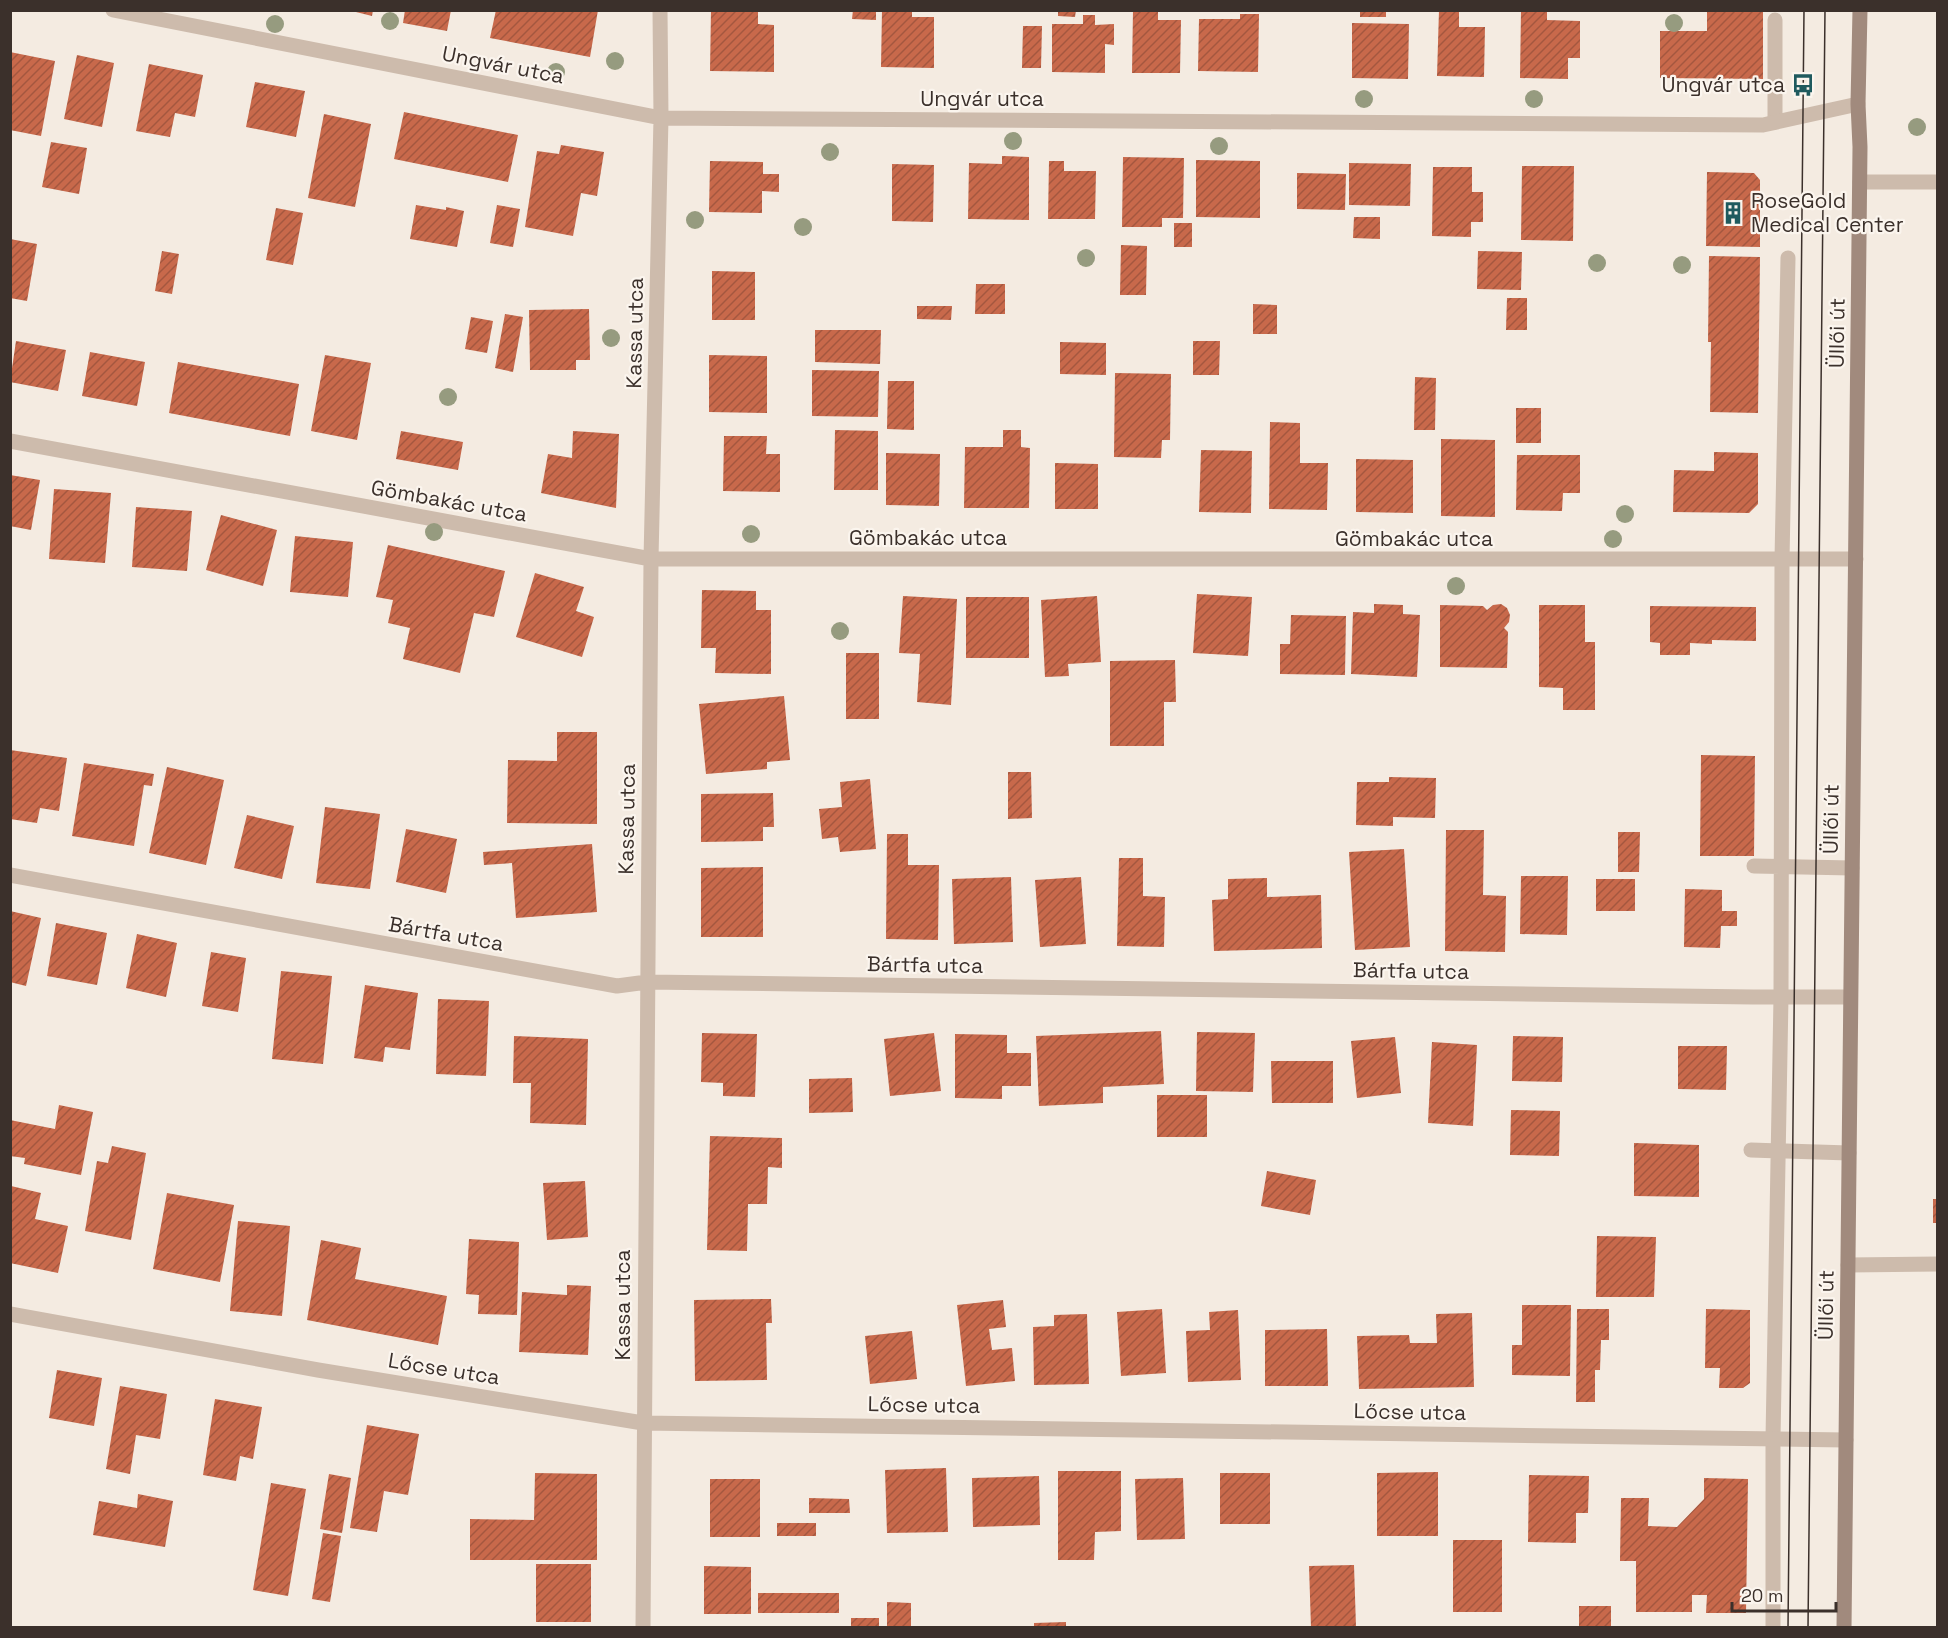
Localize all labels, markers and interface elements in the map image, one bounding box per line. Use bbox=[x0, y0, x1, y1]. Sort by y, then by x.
street label: Ungvár utca bbox=[440, 39, 566, 90]
place label: Ungvár utca bbox=[1662, 71, 1785, 98]
bus stop icon: Ungvár utca bbox=[1790, 72, 1816, 98]
street label: Ungvár utca bbox=[920, 85, 1044, 112]
place label: RoseGold Medical Center bbox=[1751, 187, 1904, 238]
building icon: RoseGold Medical Center bbox=[1720, 200, 1746, 226]
street label: Kassa utca bbox=[620, 277, 649, 389]
street label: Üllői út bbox=[1822, 298, 1851, 368]
street label: Gömbakác utca bbox=[369, 473, 529, 528]
street label: Gömbakác utca bbox=[849, 524, 1007, 551]
street label: Gömbakác utca bbox=[1335, 525, 1493, 552]
street label: Kassa utca bbox=[612, 763, 641, 875]
street label: Üllői út bbox=[1816, 784, 1845, 854]
street label: Bártfa utca bbox=[387, 910, 506, 957]
street label: Bártfa utca bbox=[867, 950, 983, 979]
street label: Bártfa utca bbox=[1353, 956, 1469, 985]
street label: Kassa utca bbox=[609, 1249, 636, 1361]
street label: Üllői út bbox=[1811, 1270, 1840, 1340]
street label: Lőcse utca bbox=[386, 1346, 502, 1391]
street label: Lőcse utca bbox=[867, 1390, 981, 1419]
street label: Lőcse utca bbox=[1353, 1397, 1467, 1426]
scale bar bbox=[1732, 1575, 1836, 1613]
text: 20 m bbox=[1741, 1584, 1784, 1607]

